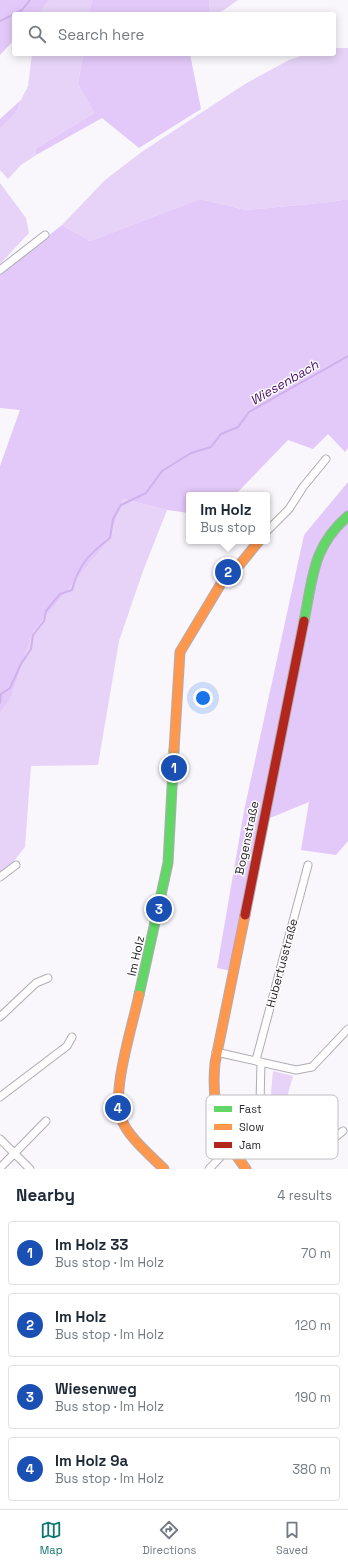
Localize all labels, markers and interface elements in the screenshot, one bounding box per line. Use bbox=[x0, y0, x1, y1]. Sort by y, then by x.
search box bbox=[12, 12, 336, 56]
icon: search bbox=[26, 23, 48, 45]
text: Search here bbox=[58, 25, 144, 44]
water label: Wiesenbach bbox=[247, 356, 322, 409]
popup bbox=[186, 492, 270, 544]
text: Im Holz bbox=[200, 500, 252, 519]
text: Bus stop bbox=[200, 519, 256, 536]
pin: 2 bbox=[215, 557, 241, 587]
your location bbox=[193, 688, 213, 708]
pin: 1 bbox=[161, 753, 187, 783]
street label: Bogenstraße bbox=[231, 800, 263, 876]
pin: 3 bbox=[146, 894, 172, 924]
street label: Hubertusstraße bbox=[262, 917, 302, 1009]
street label: Im Holz bbox=[124, 934, 148, 978]
pin: 4 bbox=[105, 1093, 131, 1123]
legend bbox=[206, 1095, 338, 1159]
text: Fast bbox=[239, 1102, 262, 1116]
text: Slow bbox=[239, 1120, 264, 1134]
text: Jam bbox=[239, 1138, 261, 1152]
text: Nearby bbox=[16, 1184, 75, 1206]
text: 4 results bbox=[277, 1187, 332, 1204]
text: Im Holz 33 bbox=[55, 1235, 128, 1254]
text: 1 bbox=[27, 1245, 33, 1262]
text: 70 m bbox=[301, 1245, 331, 1262]
text: Bus stop · Im Holz bbox=[55, 1254, 164, 1271]
text: Im Holz bbox=[55, 1307, 106, 1326]
text: 2 bbox=[26, 1317, 34, 1334]
text: 120 m bbox=[295, 1317, 331, 1334]
text: Bus stop · Im Holz bbox=[55, 1326, 164, 1343]
text: Wiesenweg bbox=[55, 1379, 137, 1398]
text: 3 bbox=[26, 1389, 34, 1406]
text: 190 m bbox=[295, 1389, 331, 1406]
text: Bus stop · Im Holz bbox=[55, 1398, 164, 1415]
text: Im Holz 9a bbox=[55, 1451, 128, 1470]
text: 4 bbox=[26, 1461, 34, 1478]
text: 380 m bbox=[292, 1461, 331, 1478]
text: Bus stop · Im Holz bbox=[55, 1470, 164, 1487]
tab: Map bbox=[40, 1519, 63, 1557]
tab: Directions bbox=[142, 1519, 196, 1557]
tab: Saved bbox=[276, 1519, 308, 1557]

